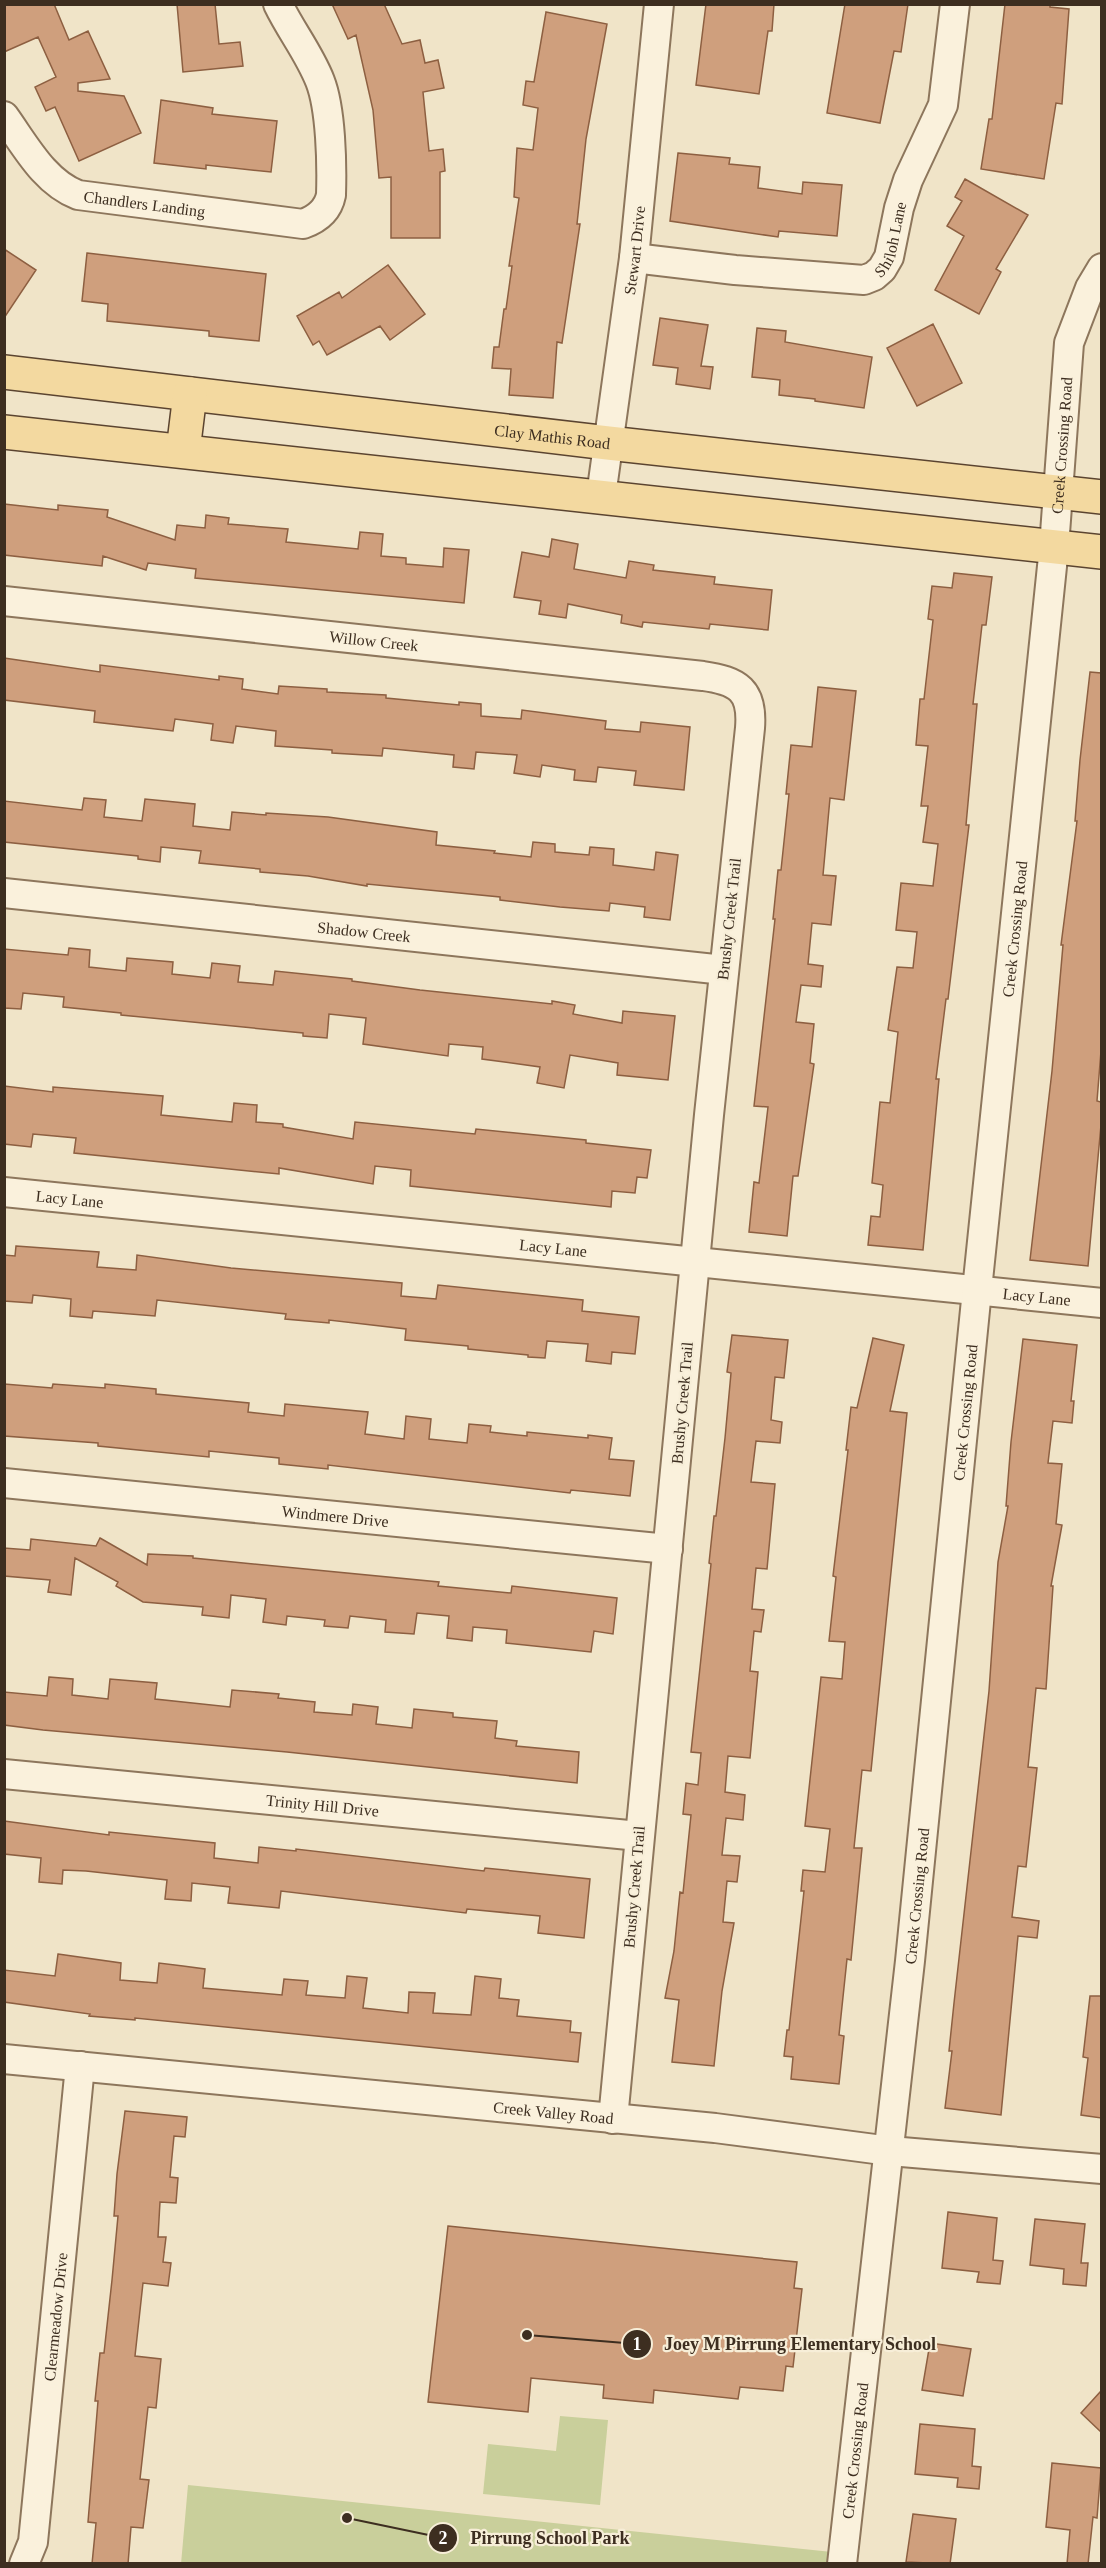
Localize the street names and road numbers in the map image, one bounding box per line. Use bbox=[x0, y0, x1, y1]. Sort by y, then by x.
street label: Chandlers Landing bbox=[83, 187, 206, 221]
street label: Shiloh Lane bbox=[871, 199, 909, 280]
street label: Stewart Drive bbox=[621, 205, 648, 296]
street label: Creek Crossing Road bbox=[1048, 377, 1075, 514]
street label: Clay Mathis Road bbox=[493, 421, 611, 452]
street label: Willow Creek bbox=[328, 627, 419, 654]
street label: Brushy Creek Trail bbox=[714, 857, 745, 981]
street label: Creek Crossing Road bbox=[999, 860, 1030, 998]
street label: Shadow Creek bbox=[316, 918, 411, 945]
street label: Lacy Lane bbox=[35, 1187, 104, 1211]
street label: Lacy Lane bbox=[519, 1236, 588, 1259]
street label: Lacy Lane bbox=[1002, 1285, 1071, 1308]
street label: Brushy Creek Trail bbox=[668, 1341, 697, 1465]
street label: Creek Crossing Road bbox=[950, 1344, 980, 1482]
street label: Windmere Drive bbox=[281, 1502, 390, 1530]
street label: Trinity Hill Drive bbox=[265, 1791, 380, 1819]
street label: Brushy Creek Trail bbox=[620, 1825, 649, 1949]
street label: Creek Crossing Road bbox=[901, 1827, 932, 1965]
street label: Creek Valley Road bbox=[493, 2098, 614, 2127]
street label: Clearmeadow Drive bbox=[40, 2252, 70, 2382]
street label: Creek Crossing Road bbox=[839, 2382, 871, 2520]

